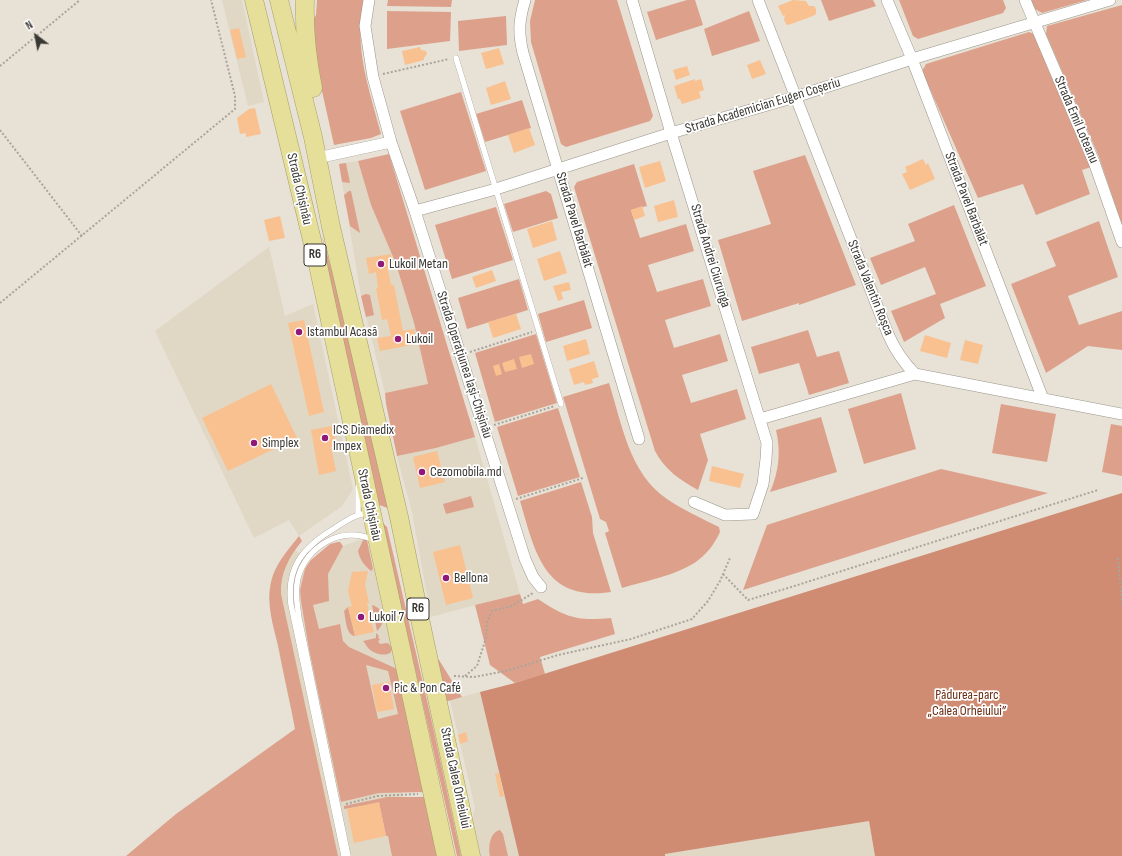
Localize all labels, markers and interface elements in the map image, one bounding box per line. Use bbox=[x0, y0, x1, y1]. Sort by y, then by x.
north arrow bbox=[16, 16, 56, 56]
text: N bbox=[23, 18, 35, 32]
street label: Strada Academician Eugen Coșeriu bbox=[683, 74, 843, 138]
street label: Strada Emil Loteanu bbox=[1050, 74, 1102, 166]
street label: Strada Pavel Barbălat bbox=[940, 150, 992, 248]
street label: Strada Chișinău bbox=[283, 151, 315, 227]
street label: Strada Pavel Barbălat bbox=[552, 170, 596, 270]
street label: Strada Andrei Ciurunga bbox=[686, 202, 734, 310]
street label: Strada Valentin Roșca bbox=[843, 238, 897, 338]
road number: R6 bbox=[304, 244, 326, 266]
place label: Lukoil Metan bbox=[389, 256, 448, 272]
marker: Lukoil Metan bbox=[376, 259, 386, 269]
street label: Strada Operațiunea Iași-Chișinău bbox=[432, 289, 496, 441]
place label: Istambul Acasă bbox=[307, 324, 377, 340]
marker: Istambul Acasă bbox=[294, 327, 304, 337]
place label: Lukoil bbox=[406, 331, 433, 347]
marker: Lukoil bbox=[393, 334, 403, 344]
place label: ICS Diamedix Impex bbox=[333, 422, 394, 454]
marker: ICS Diamedix Impex bbox=[320, 433, 330, 443]
place label: Simplex bbox=[262, 435, 299, 451]
marker: Simplex bbox=[249, 438, 259, 448]
place label: Cezomobila.md bbox=[430, 464, 502, 480]
street label: Strada Chișinău bbox=[353, 467, 385, 543]
marker: Cezomobila.md bbox=[417, 467, 427, 477]
place label: Bellona bbox=[454, 570, 488, 586]
marker: Bellona bbox=[441, 573, 451, 583]
road number: R6 bbox=[407, 598, 429, 620]
place label: Lukoil 7 bbox=[369, 609, 404, 625]
marker: Lukoil 7 bbox=[356, 612, 366, 622]
place label: Pic & Pon Café bbox=[394, 680, 461, 696]
marker: Pic & Pon Café bbox=[381, 683, 391, 693]
park label: Pădurea-parc „Calea Orheiului” bbox=[927, 687, 1007, 720]
street label: Strada Calea Orheiului bbox=[436, 726, 474, 830]

